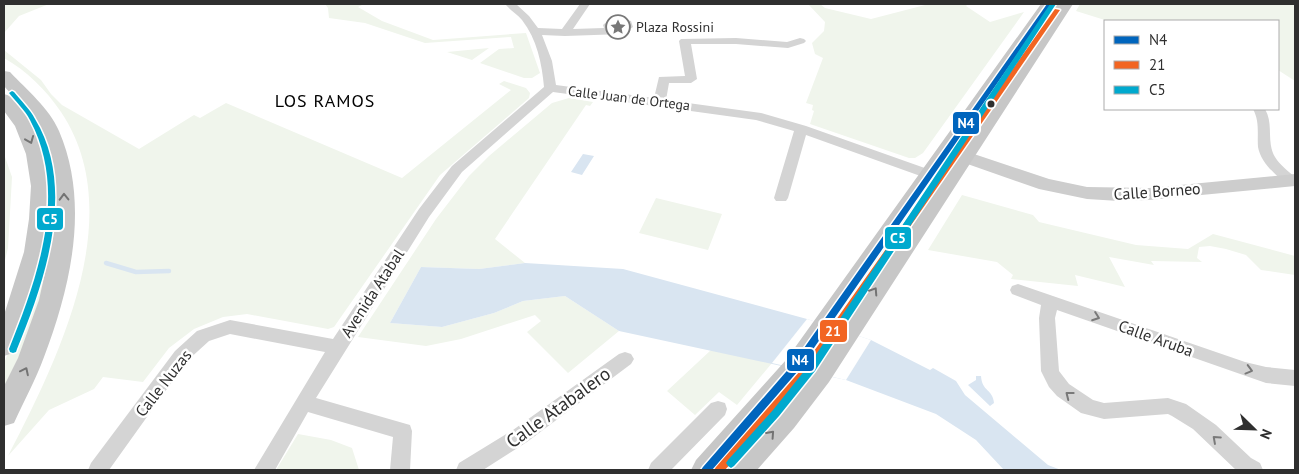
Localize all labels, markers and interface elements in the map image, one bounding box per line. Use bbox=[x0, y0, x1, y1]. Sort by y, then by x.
place icon: Plaza Rossini bbox=[605, 14, 631, 40]
place label: Plaza Rossini bbox=[636, 18, 714, 36]
legend bbox=[1104, 20, 1279, 110]
text: N4 bbox=[1149, 30, 1167, 49]
text: 21 bbox=[1149, 55, 1165, 74]
text: C5 bbox=[1149, 80, 1166, 99]
street label: Calle Juan de Ortega bbox=[567, 82, 691, 114]
district label: LOS RAMOS bbox=[275, 89, 375, 112]
unlabelled marker bbox=[986, 99, 996, 109]
line badge: N4 bbox=[952, 111, 980, 135]
text: N4 bbox=[957, 114, 975, 132]
one-way arrow bbox=[24, 135, 35, 144]
street label: Calle Borneo bbox=[1113, 178, 1201, 204]
one-way arrow bbox=[59, 192, 69, 200]
line badge: C5 bbox=[36, 207, 64, 231]
text: C5 bbox=[42, 210, 58, 228]
line badge: C5 bbox=[884, 226, 912, 250]
text: C5 bbox=[890, 229, 906, 247]
street label: Avenida Atabal bbox=[336, 245, 408, 341]
one-way arrow bbox=[868, 288, 877, 297]
one-way arrow bbox=[1091, 311, 1100, 321]
street label: Calle Aruba bbox=[1116, 315, 1196, 361]
line badge: 21 bbox=[819, 319, 848, 343]
text: 21 bbox=[825, 322, 841, 340]
street label: Calle Nuzas bbox=[131, 345, 196, 421]
line badge: N4 bbox=[786, 348, 815, 372]
text: N4 bbox=[791, 351, 809, 369]
street label: Calle Atabalero bbox=[501, 361, 615, 453]
one-way arrow bbox=[1245, 365, 1253, 375]
one-way arrow bbox=[19, 367, 29, 376]
one-way arrow bbox=[1066, 392, 1075, 400]
north arrow bbox=[1229, 404, 1279, 454]
text: N bbox=[1256, 426, 1276, 442]
one-way arrow bbox=[765, 431, 774, 440]
one-way arrow bbox=[1212, 436, 1221, 445]

